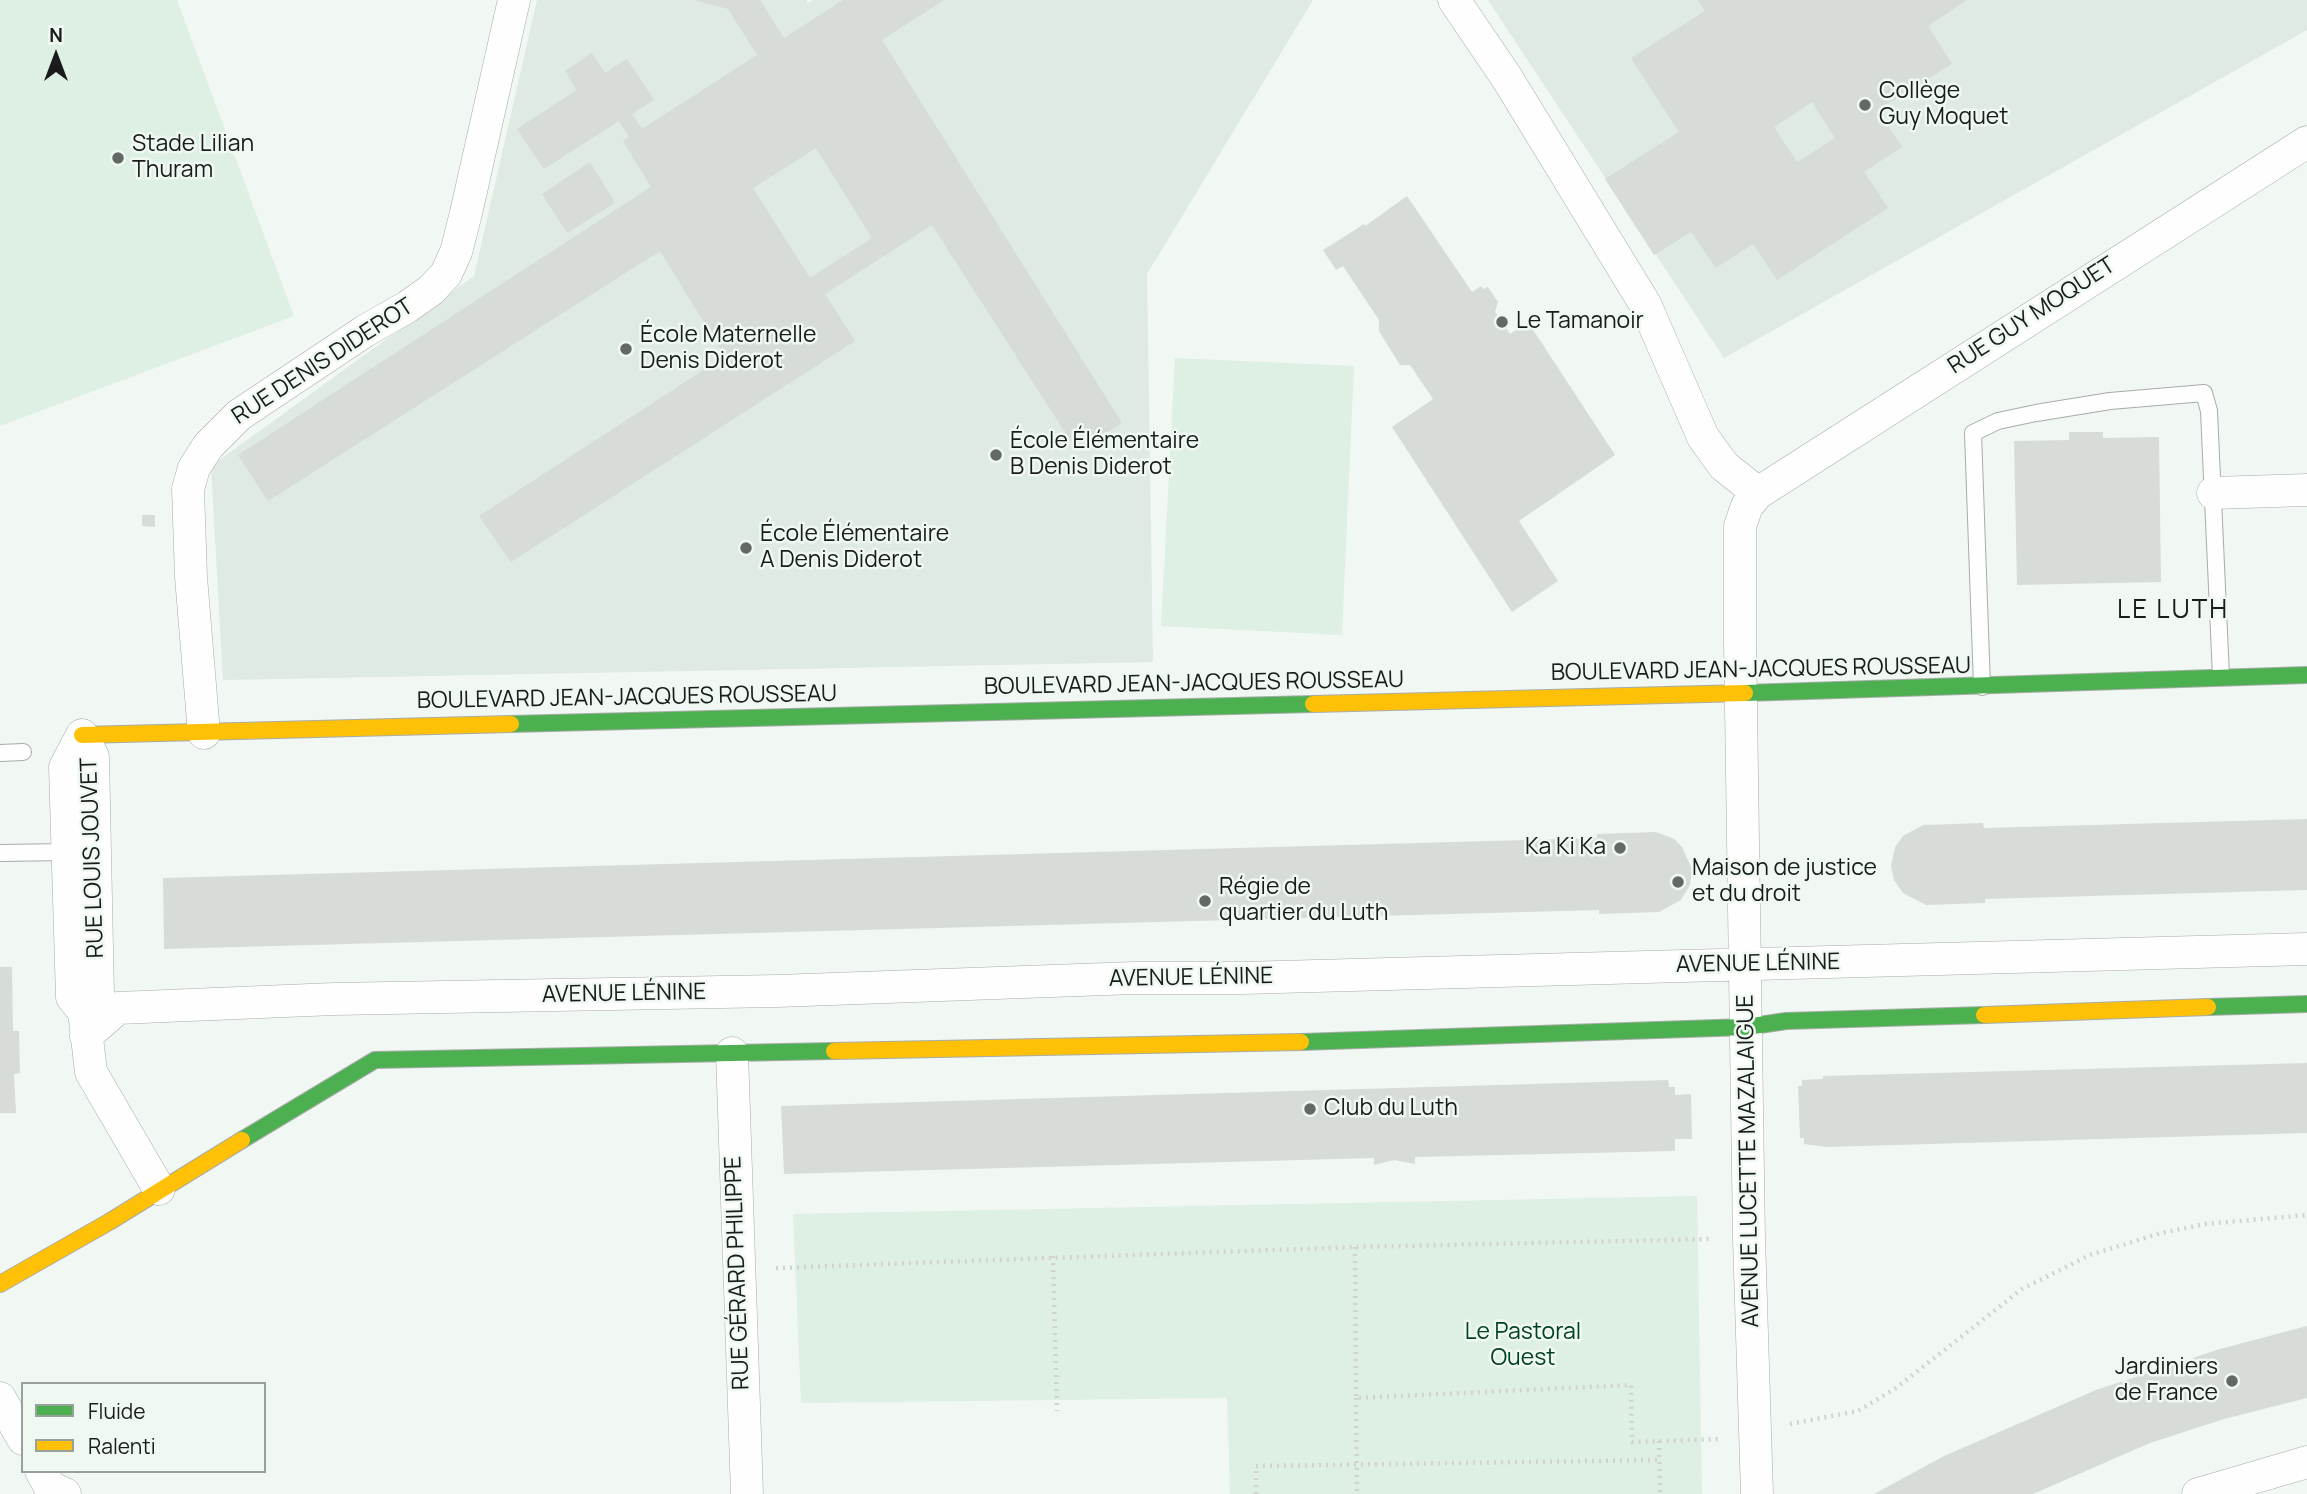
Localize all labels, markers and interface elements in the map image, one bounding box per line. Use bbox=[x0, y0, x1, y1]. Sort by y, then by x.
north arrow bbox=[21, 21, 91, 91]
text: N bbox=[49, 22, 63, 48]
place label: Collège Guy Moquet bbox=[1879, 78, 2008, 132]
marker: Collège Guy Moquet bbox=[1857, 97, 1873, 113]
place label: Stade Lilian Thuram bbox=[132, 131, 254, 185]
marker: Stade Lilian Thuram bbox=[110, 150, 126, 166]
street label: RUE GUY MOQUET bbox=[1943, 252, 2121, 380]
street label: RUE DENIS DIDEROT bbox=[227, 293, 419, 431]
place label: Le Tamanoir bbox=[1516, 308, 1644, 336]
marker: Le Tamanoir bbox=[1494, 314, 1510, 330]
place label: École Maternelle Denis Diderot bbox=[640, 322, 816, 376]
marker: École Maternelle Denis Diderot bbox=[618, 341, 634, 357]
place label: École Élémentaire B Denis Diderot bbox=[1010, 428, 1199, 482]
marker: École Élémentaire B Denis Diderot bbox=[988, 447, 1004, 463]
place label: École Élémentaire A Denis Diderot bbox=[760, 521, 949, 575]
marker: École Élémentaire A Denis Diderot bbox=[738, 540, 754, 556]
district label: LE LUTH bbox=[2118, 595, 2228, 627]
street label: BOULEVARD JEAN-JACQUES ROUSSEAU bbox=[1551, 653, 1971, 687]
street label: BOULEVARD JEAN-JACQUES ROUSSEAU bbox=[984, 667, 1404, 701]
street label: BOULEVARD JEAN-JACQUES ROUSSEAU bbox=[417, 681, 837, 715]
street label: RUE LOUIS JOUVET bbox=[76, 757, 110, 959]
place label: Ka Ki Ka bbox=[1525, 834, 1606, 862]
marker: Ka Ki Ka bbox=[1612, 840, 1628, 856]
place label: Maison de justice et du droit bbox=[1692, 855, 1877, 909]
place label: Régie de quartier du Luth bbox=[1219, 874, 1388, 928]
marker: Maison de justice et du droit bbox=[1670, 874, 1686, 890]
marker: Régie de quartier du Luth bbox=[1197, 893, 1213, 909]
street label: AVENUE LÉNINE bbox=[1676, 949, 1840, 979]
street label: AVENUE LÉNINE bbox=[1109, 963, 1273, 993]
street label: AVENUE LÉNINE bbox=[542, 979, 706, 1009]
street label: AVENUE LUCETTE MAZALAIGUE bbox=[1732, 994, 1766, 1328]
place label: Club du Luth bbox=[1324, 1095, 1458, 1123]
marker: Club du Luth bbox=[1302, 1101, 1318, 1117]
street label: RUE GÉRARD PHILIPPE bbox=[720, 1155, 756, 1391]
park label: Le Pastoral Ouest bbox=[1465, 1319, 1581, 1373]
place label: Jardiniers de France bbox=[2115, 1354, 2218, 1408]
marker: Jardiniers de France bbox=[2224, 1373, 2240, 1389]
legend bbox=[21, 1382, 266, 1473]
text: Fluide bbox=[88, 1397, 146, 1425]
text: Ralenti bbox=[88, 1432, 156, 1460]

